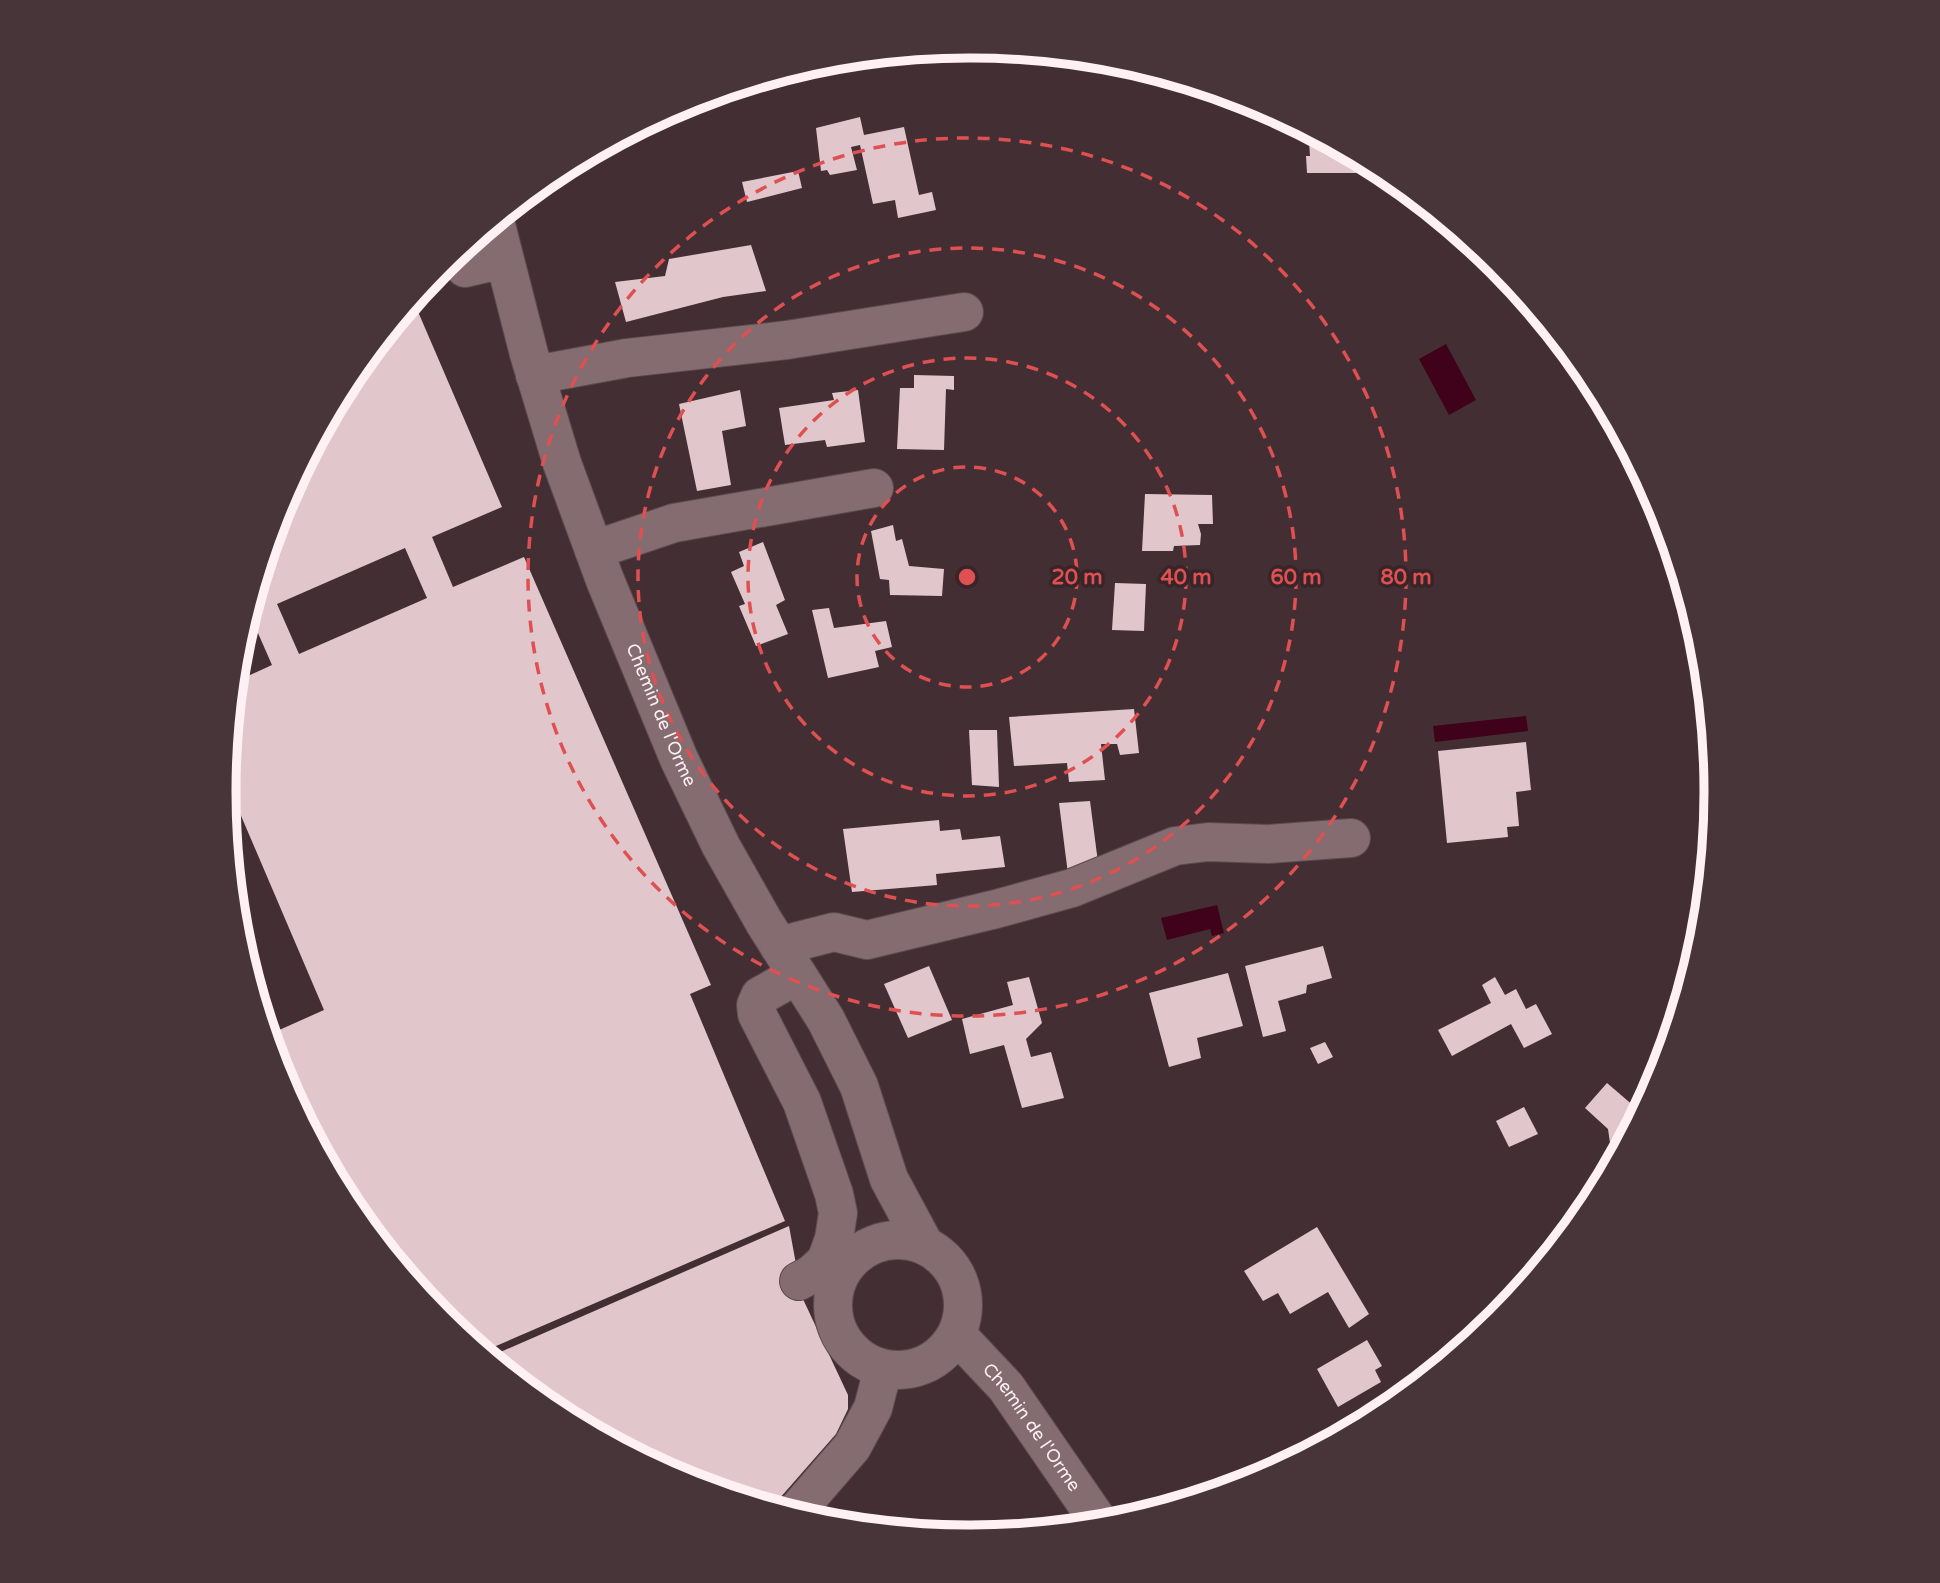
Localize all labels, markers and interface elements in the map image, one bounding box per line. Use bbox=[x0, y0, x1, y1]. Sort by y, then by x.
centre of rings bbox=[955, 565, 979, 589]
text: 20 m bbox=[1051, 565, 1103, 590]
text: 40 m bbox=[1160, 565, 1212, 590]
text: 60 m bbox=[1270, 565, 1322, 590]
text: 80 m bbox=[1380, 565, 1432, 590]
street label: Chemin de l'Orme bbox=[621, 640, 702, 790]
street label: Chemin de l'Orme bbox=[978, 1358, 1085, 1496]

